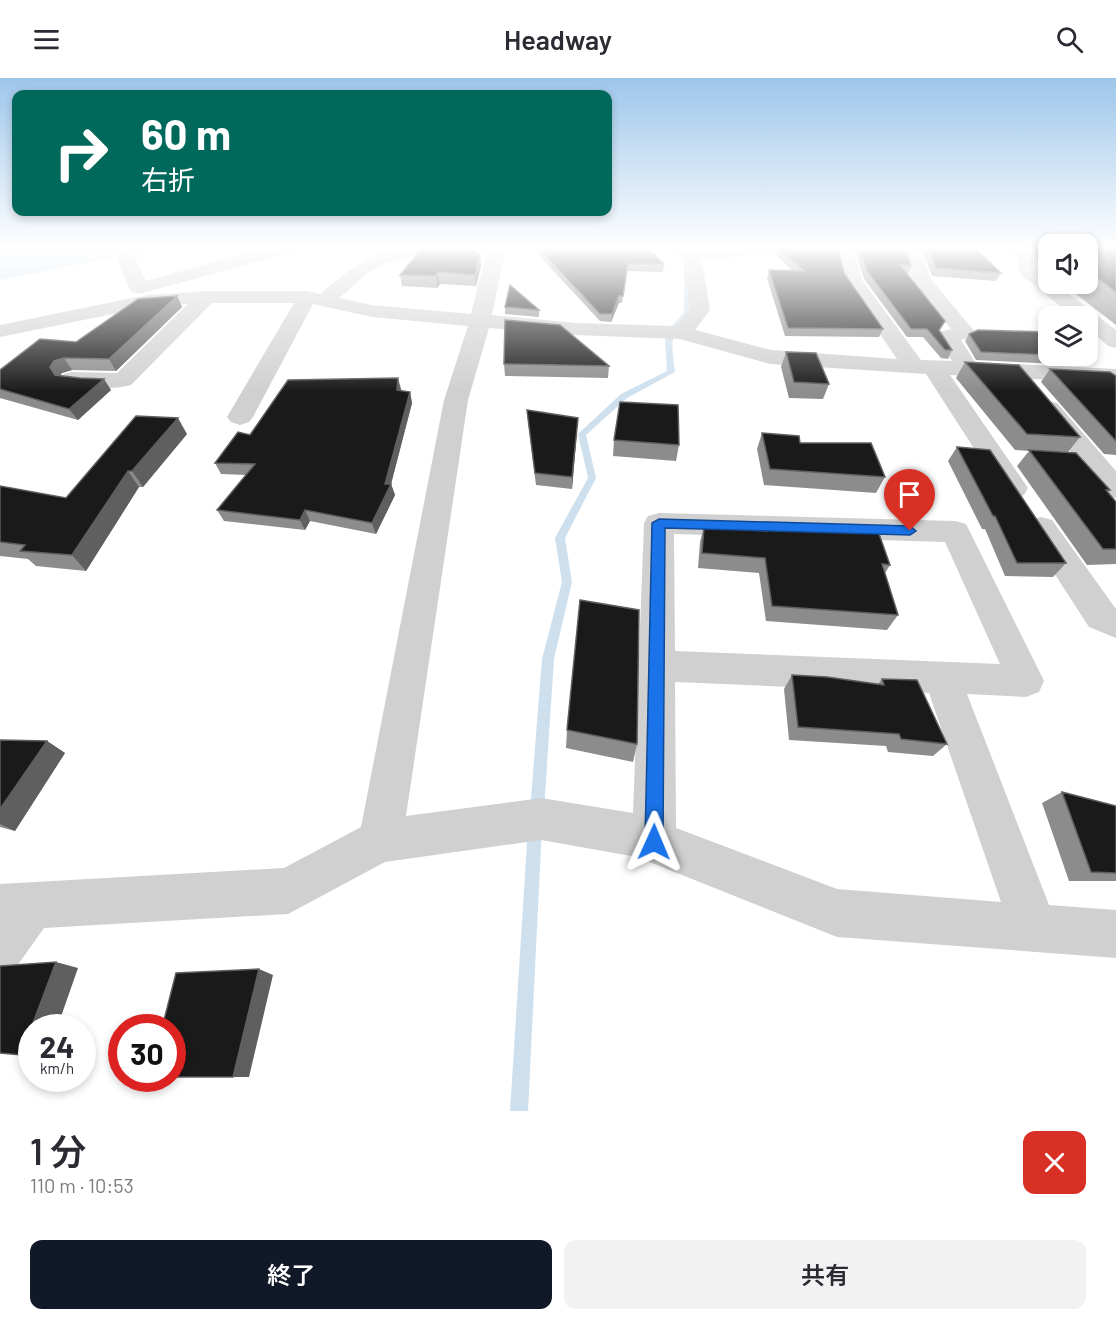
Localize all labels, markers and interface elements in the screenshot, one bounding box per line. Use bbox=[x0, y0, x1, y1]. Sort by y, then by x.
icon: menu bbox=[30, 23, 63, 56]
text: Headway bbox=[504, 23, 612, 55]
icon: search bbox=[1053, 23, 1086, 56]
text: 60 m bbox=[141, 108, 231, 158]
icon: right bbox=[42, 114, 120, 192]
text: 右折 bbox=[141, 163, 195, 195]
map controls bbox=[1038, 234, 1098, 366]
button: sound bbox=[1038, 234, 1098, 294]
button: layers bbox=[1038, 306, 1098, 366]
pin bbox=[884, 469, 935, 531]
icon: arrive bbox=[893, 478, 926, 511]
position arrow bbox=[622, 810, 686, 874]
speed limit sign: 30 bbox=[108, 1014, 186, 1092]
text: 24 bbox=[40, 1028, 74, 1064]
text: km/h bbox=[40, 1059, 74, 1077]
text: 1 分 bbox=[30, 1129, 86, 1172]
button: close bbox=[1023, 1131, 1086, 1194]
text: 110 m · 10:53 bbox=[30, 1173, 134, 1197]
button: 終了 bbox=[30, 1240, 552, 1309]
button: 共有 bbox=[564, 1240, 1086, 1309]

